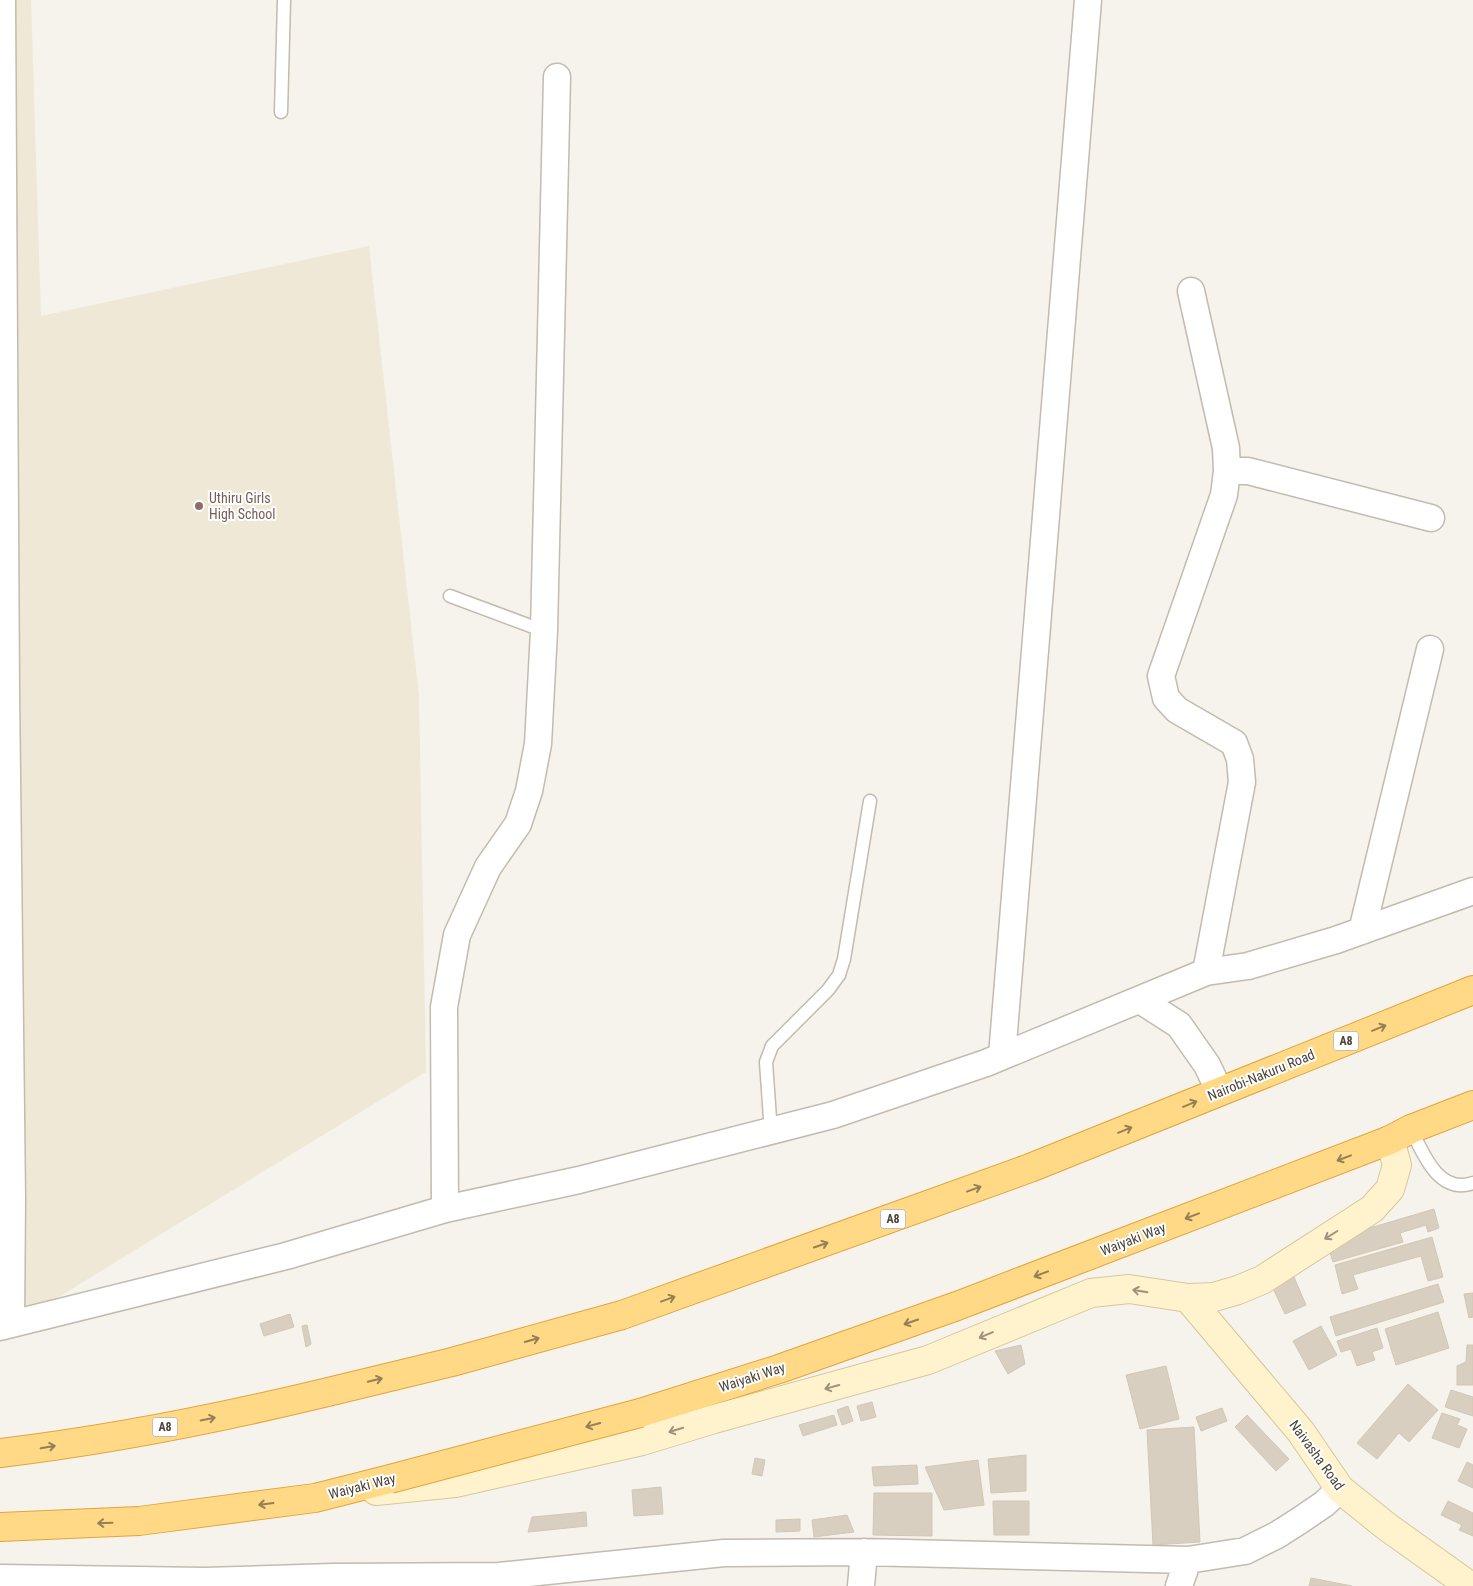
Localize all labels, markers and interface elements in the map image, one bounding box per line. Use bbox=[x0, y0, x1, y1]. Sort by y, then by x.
place label: Uthiru Girls High School bbox=[209, 490, 276, 522]
marker: Uthiru Girls High School bbox=[193, 500, 205, 512]
one-way arrow bbox=[1370, 1023, 1386, 1032]
road number: A8 bbox=[1334, 1032, 1358, 1050]
street label: Nairobi-Nakuru Road bbox=[1205, 1046, 1317, 1104]
one-way arrow bbox=[1182, 1098, 1197, 1108]
one-way arrow bbox=[1117, 1125, 1132, 1134]
one-way arrow bbox=[1337, 1154, 1352, 1163]
one-way arrow bbox=[965, 1184, 981, 1193]
road number: A8 bbox=[880, 1210, 906, 1228]
one-way arrow bbox=[1185, 1212, 1200, 1221]
street label: Waiyaki Way bbox=[1098, 1219, 1168, 1259]
one-way arrow bbox=[1324, 1229, 1338, 1240]
one-way arrow bbox=[813, 1240, 828, 1249]
one-way arrow bbox=[1033, 1270, 1049, 1279]
one-way arrow bbox=[1133, 1285, 1149, 1295]
one-way arrow bbox=[659, 1294, 675, 1303]
one-way arrow bbox=[904, 1318, 919, 1327]
one-way arrow bbox=[979, 1331, 994, 1341]
one-way arrow bbox=[524, 1335, 540, 1344]
street label: Waiyaki Way bbox=[717, 1359, 787, 1395]
one-way arrow bbox=[367, 1375, 383, 1385]
one-way arrow bbox=[825, 1383, 841, 1392]
one-way arrow bbox=[200, 1413, 216, 1423]
street label: Naivasha Road bbox=[1286, 1417, 1348, 1493]
road number: A8 bbox=[152, 1418, 178, 1436]
one-way arrow bbox=[585, 1421, 601, 1431]
one-way arrow bbox=[668, 1426, 684, 1436]
one-way arrow bbox=[40, 1442, 56, 1452]
street label: Waiyaki Way bbox=[327, 1470, 397, 1502]
one-way arrow bbox=[258, 1499, 274, 1509]
one-way arrow bbox=[97, 1518, 113, 1527]

